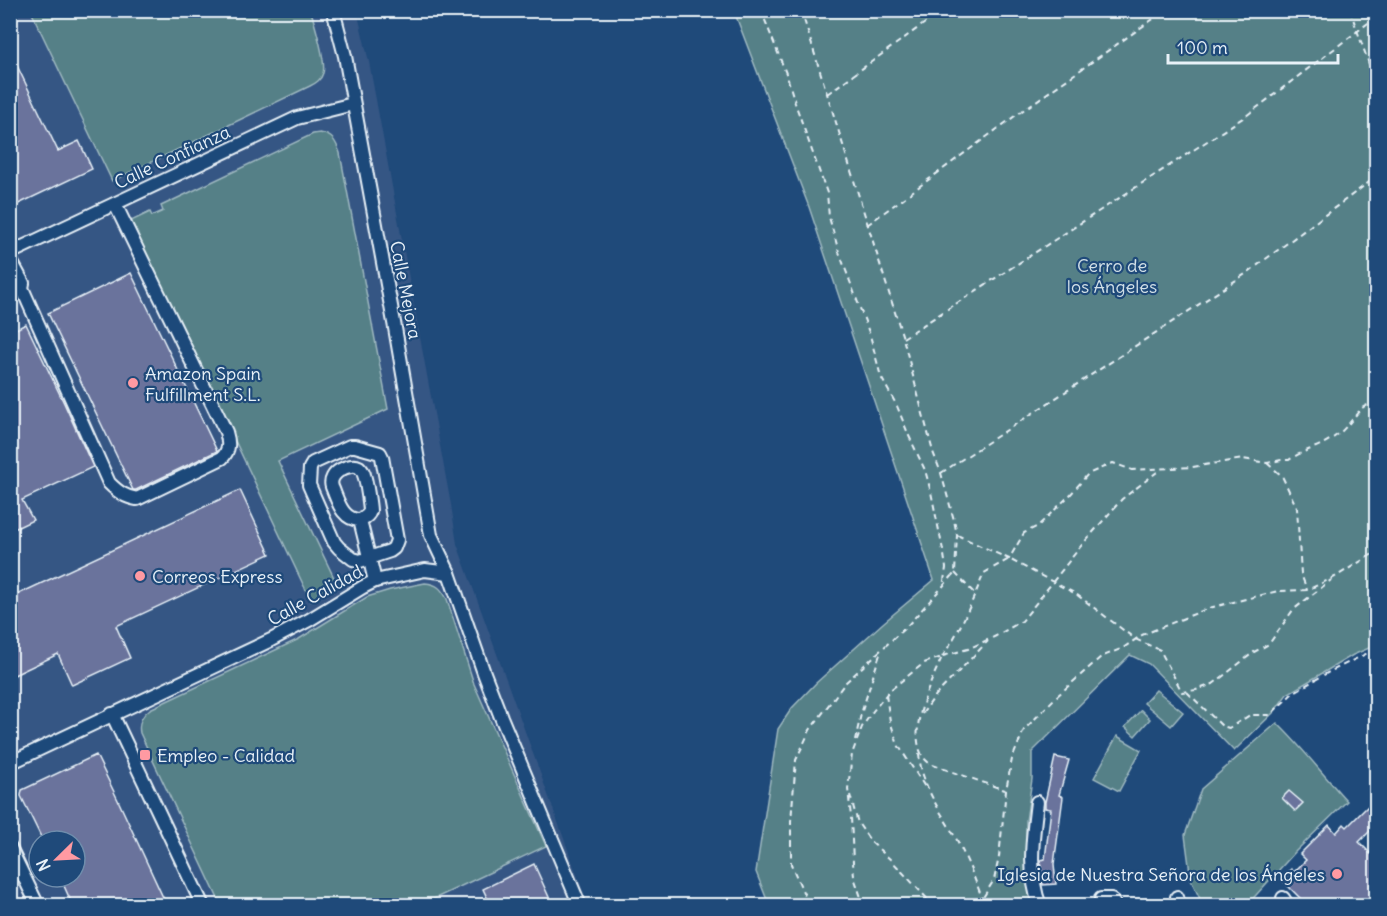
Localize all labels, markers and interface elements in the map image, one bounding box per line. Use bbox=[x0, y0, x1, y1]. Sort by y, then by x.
scale bar bbox=[1168, 27, 1338, 65]
text: 100 m bbox=[1177, 36, 1228, 59]
street label: Calle Confianza bbox=[110, 120, 234, 194]
street label: Calle Mejora bbox=[385, 239, 427, 341]
park label: Cerro de los Ángeles bbox=[1067, 254, 1157, 298]
place label: Amazon Spain Fulfillment S.L. bbox=[145, 362, 261, 406]
marker: Amazon Spain Fulfillment S.L. bbox=[126, 376, 140, 390]
street label: Calle Calidad bbox=[263, 559, 367, 631]
place label: Correos Express bbox=[152, 565, 283, 588]
marker: Correos Express bbox=[133, 569, 147, 583]
place label: Empleo - Calidad bbox=[157, 744, 295, 767]
marker: Empleo - Calidad bbox=[138, 748, 152, 762]
north arrow bbox=[27, 829, 87, 889]
text: N bbox=[32, 856, 55, 874]
place label: Iglesia de Nuestra Señora de los Ángeles bbox=[997, 863, 1325, 886]
marker: Iglesia de Nuestra Señora de los Ángeles bbox=[1330, 867, 1344, 881]

